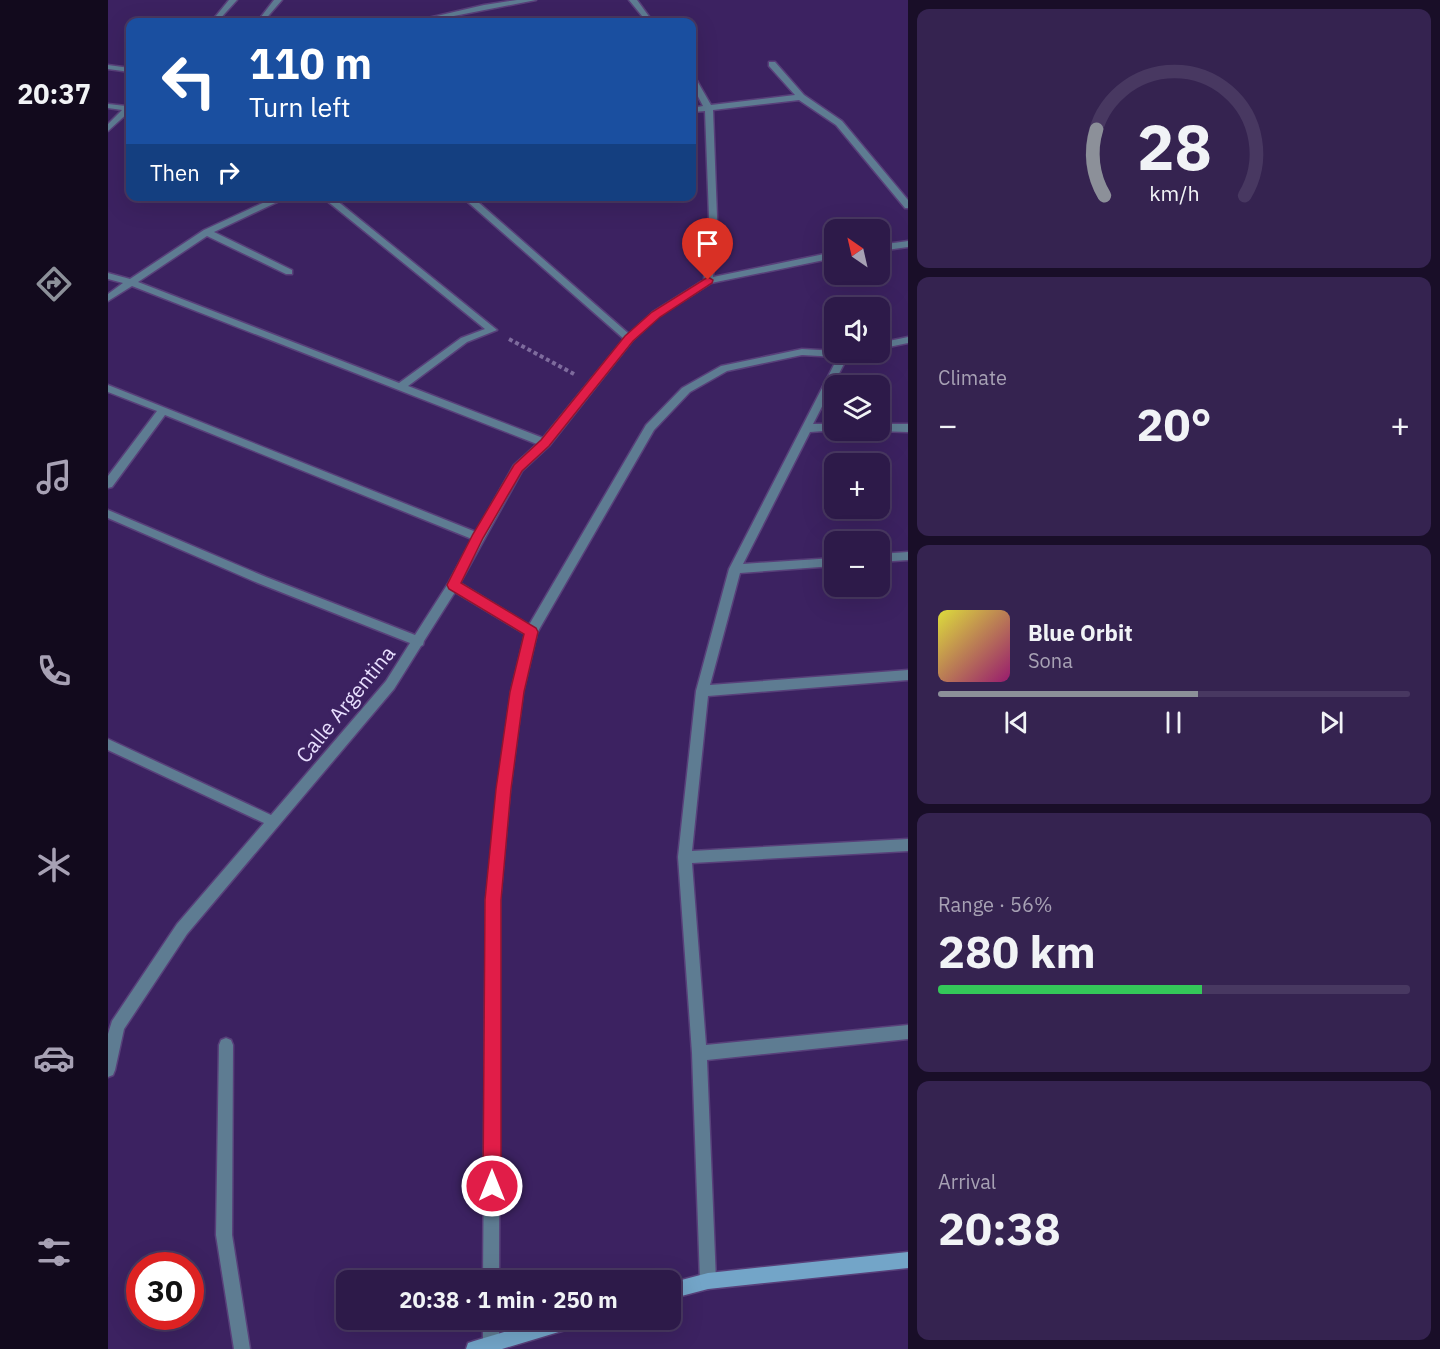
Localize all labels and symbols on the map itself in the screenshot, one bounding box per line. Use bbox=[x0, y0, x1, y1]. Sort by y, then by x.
pin bbox=[682, 218, 733, 280]
north arrow bbox=[824, 219, 890, 285]
street label: Calle Argentina bbox=[289, 640, 401, 768]
position arrow bbox=[460, 1154, 524, 1218]
speed limit sign: 30 bbox=[126, 1252, 204, 1330]

